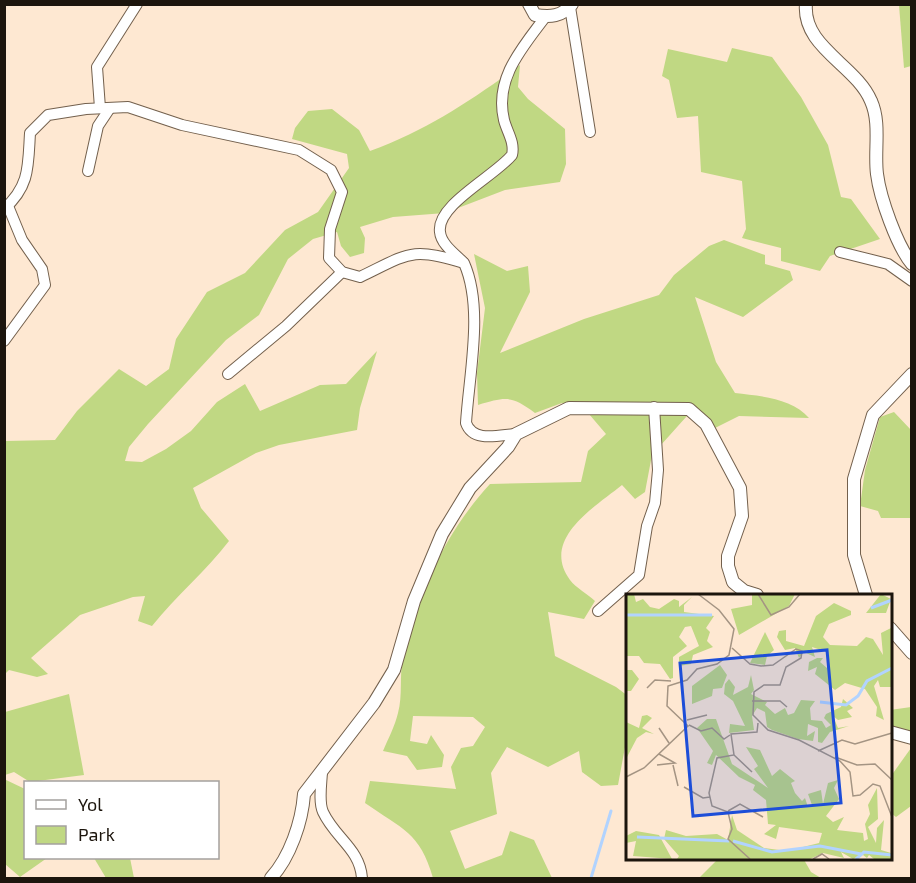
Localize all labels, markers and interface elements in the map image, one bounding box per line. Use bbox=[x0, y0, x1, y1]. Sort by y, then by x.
inset map bbox=[626, 594, 892, 859]
legend bbox=[24, 781, 219, 859]
text: Yol bbox=[78, 793, 103, 815]
text: Park bbox=[78, 823, 115, 845]

